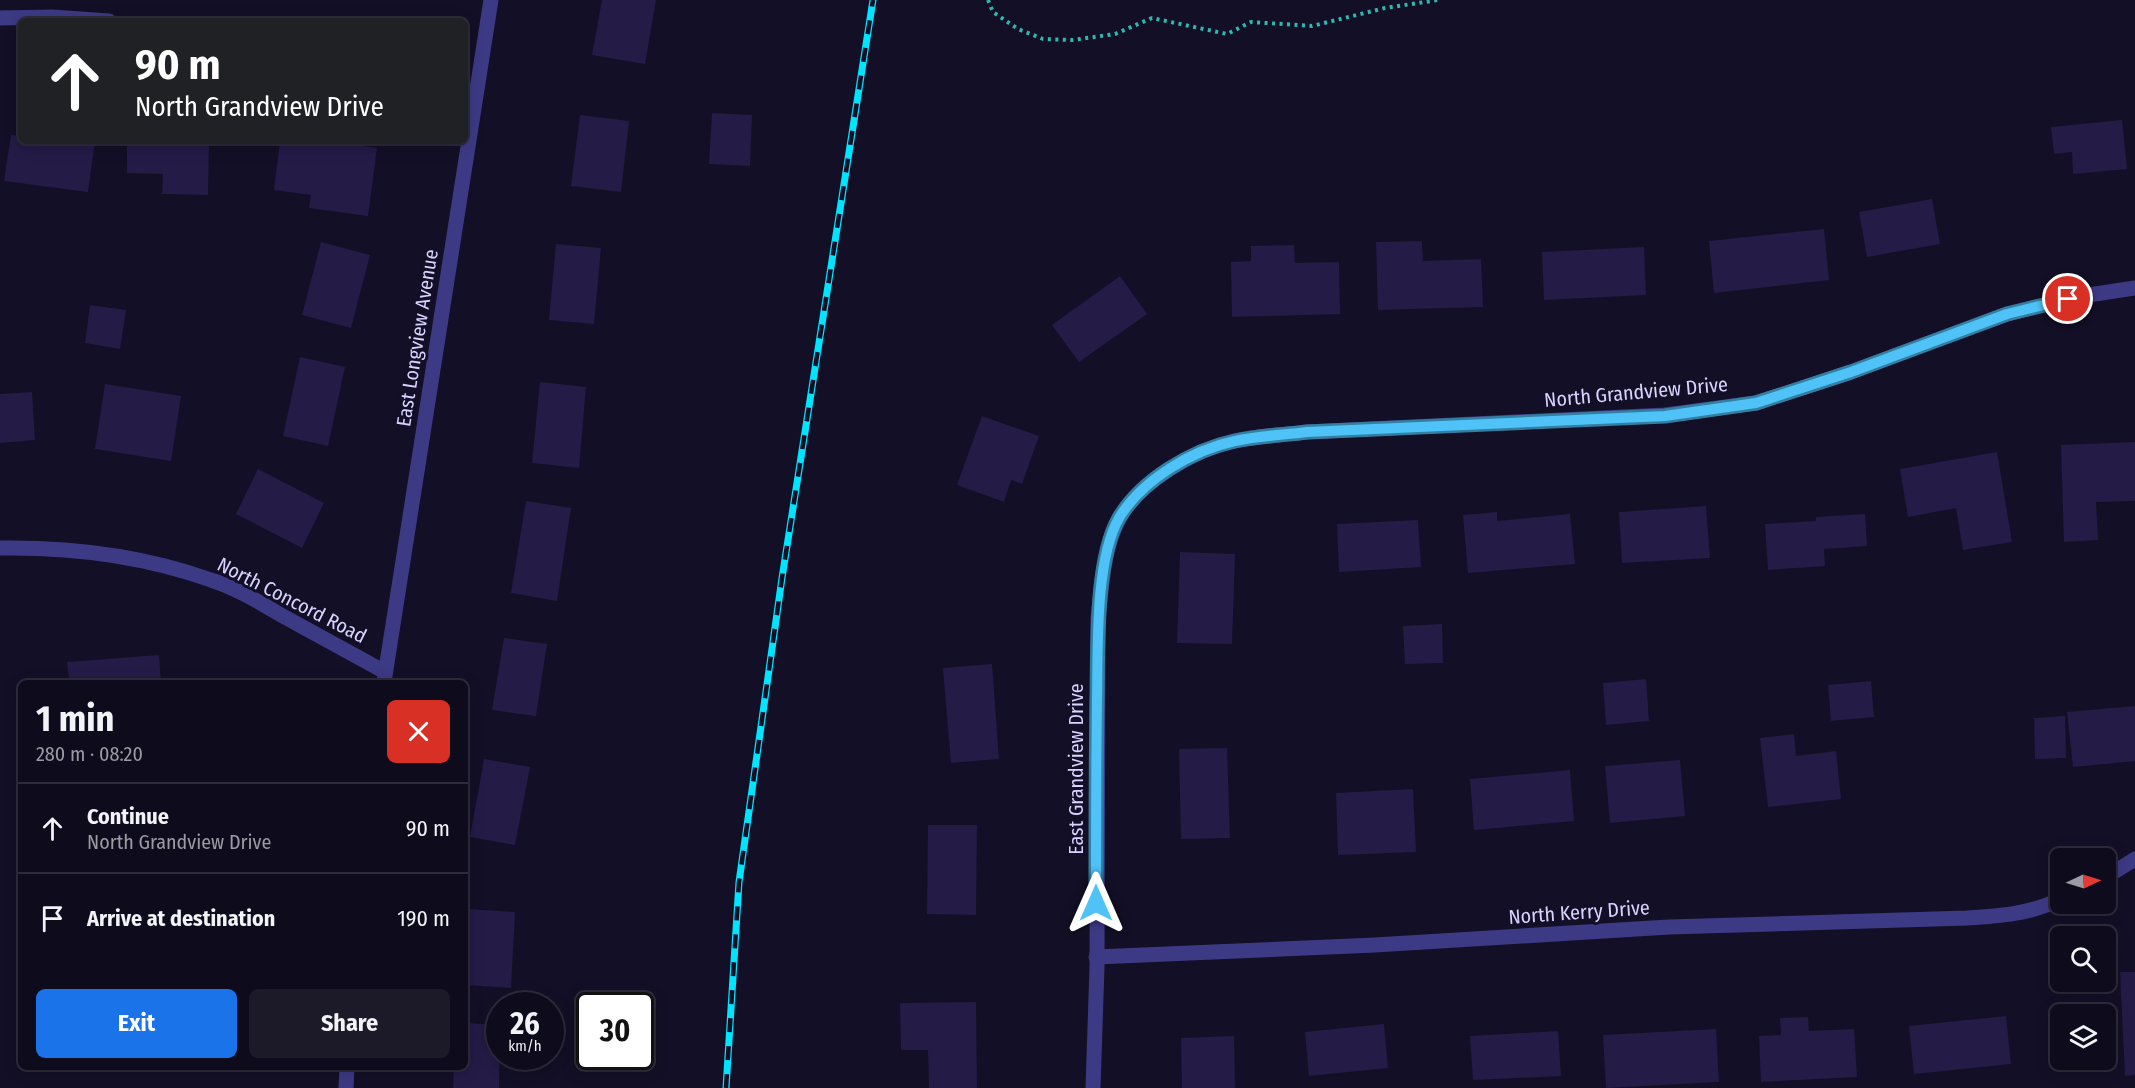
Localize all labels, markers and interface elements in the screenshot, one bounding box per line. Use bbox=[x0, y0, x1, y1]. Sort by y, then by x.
text: 90 m bbox=[135, 40, 220, 90]
icon: ahead bbox=[36, 42, 114, 120]
text: North Grandview Drive bbox=[135, 91, 384, 123]
street label: East Longview Avenue bbox=[391, 248, 443, 428]
pin bbox=[2042, 273, 2093, 324]
icon: arrive bbox=[2051, 282, 2084, 315]
street label: North Grandview Drive bbox=[1543, 372, 1729, 412]
street label: North Concord Road bbox=[213, 552, 371, 648]
street label: East Grandview Drive bbox=[1064, 683, 1088, 855]
text: 1 min bbox=[36, 697, 114, 741]
button: close bbox=[387, 700, 450, 763]
text: 280 m · 08:20 bbox=[36, 742, 143, 766]
text: Continue bbox=[87, 803, 169, 830]
icon: ahead bbox=[36, 812, 69, 845]
text: 90 m bbox=[406, 815, 450, 842]
text: North Grandview Drive bbox=[87, 830, 271, 854]
north arrow bbox=[2050, 848, 2116, 914]
map controls bbox=[2050, 848, 2116, 1070]
position arrow bbox=[1064, 871, 1128, 935]
street label: North Kerry Drive bbox=[1508, 895, 1650, 929]
icon: arrive bbox=[36, 902, 69, 935]
text: Arrive at destination bbox=[87, 905, 275, 932]
text: 190 m bbox=[397, 905, 450, 932]
button: search bbox=[2050, 926, 2116, 992]
button: Exit bbox=[36, 989, 237, 1058]
button: Share bbox=[249, 989, 450, 1058]
speed limit sign: 30 bbox=[576, 992, 654, 1070]
button: layers bbox=[2050, 1004, 2116, 1070]
text: 26 bbox=[510, 1006, 540, 1042]
text: km/h bbox=[508, 1037, 542, 1055]

